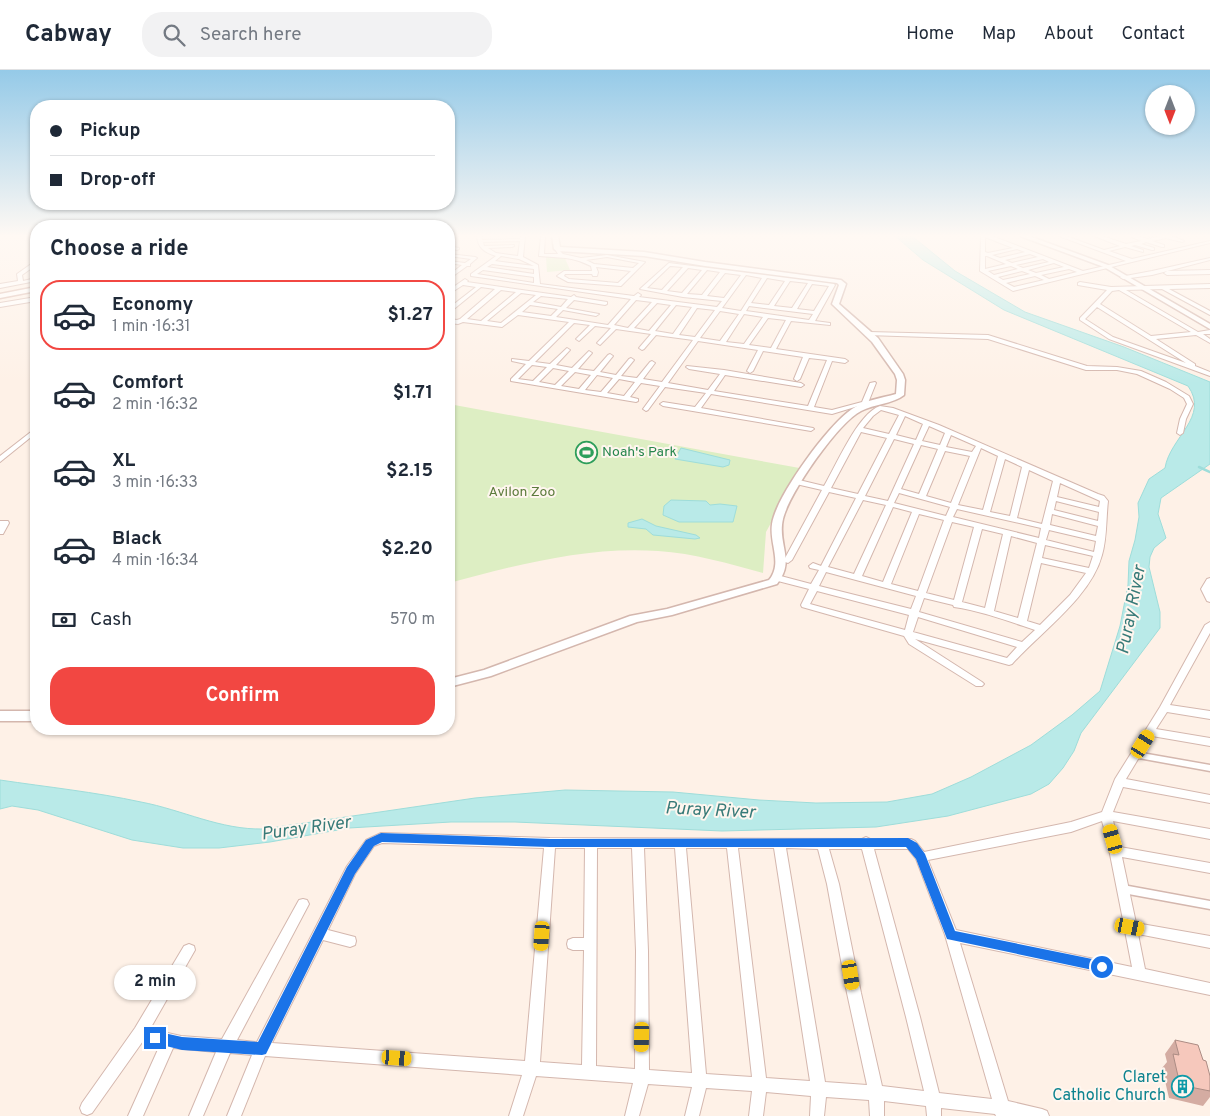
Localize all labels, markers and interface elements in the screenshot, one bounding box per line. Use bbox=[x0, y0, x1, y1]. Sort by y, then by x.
search box bbox=[142, 12, 492, 57]
text: Cabway bbox=[25, 20, 112, 50]
icon: search bbox=[160, 21, 188, 49]
text: Search here bbox=[200, 23, 301, 47]
text: Home bbox=[906, 23, 954, 46]
text: Map bbox=[982, 23, 1016, 46]
text: About bbox=[1044, 23, 1093, 46]
text: Contact bbox=[1121, 23, 1185, 46]
north arrow bbox=[1145, 85, 1195, 135]
map controls bbox=[1145, 85, 1195, 135]
text: Pickup bbox=[80, 119, 140, 143]
text: Drop-off bbox=[80, 168, 155, 192]
text: Choose a ride bbox=[50, 236, 188, 263]
icon: car bbox=[52, 293, 97, 338]
text: Economy bbox=[112, 293, 193, 317]
text: $1.27 bbox=[388, 303, 433, 327]
text: 1 min · 16:31 bbox=[112, 317, 191, 337]
icon: car bbox=[52, 371, 97, 416]
text: Comfort bbox=[112, 371, 184, 395]
text: $1.71 bbox=[393, 381, 433, 405]
text: 2 min · 16:32 bbox=[112, 395, 198, 415]
sports icon: Noah's Park bbox=[574, 440, 598, 464]
place label: Noah's Park bbox=[602, 444, 677, 461]
icon: car bbox=[52, 449, 97, 494]
text: XL bbox=[112, 449, 135, 473]
text: $2.15 bbox=[386, 459, 433, 483]
text: 3 min · 16:33 bbox=[112, 473, 198, 493]
park label: Avilon Zoo bbox=[489, 484, 556, 501]
icon: car bbox=[52, 527, 97, 572]
text: Black bbox=[112, 527, 162, 551]
text: $2.20 bbox=[381, 537, 433, 561]
text: 4 min · 16:34 bbox=[112, 551, 199, 571]
water label: Puray River bbox=[1112, 562, 1152, 656]
icon: cash bbox=[50, 606, 78, 634]
text: Cash bbox=[90, 608, 132, 632]
text: 570 m bbox=[390, 610, 435, 630]
button: Confirm bbox=[50, 667, 435, 725]
car bbox=[1128, 727, 1157, 761]
water label: Puray River bbox=[664, 797, 758, 825]
water label: Puray River bbox=[260, 811, 354, 847]
car bbox=[1101, 823, 1124, 855]
car bbox=[1113, 917, 1146, 937]
car bbox=[533, 921, 550, 951]
route start bbox=[1091, 956, 1113, 978]
car bbox=[841, 959, 860, 991]
callout: 2 min bbox=[114, 966, 196, 1000]
text: 2 min bbox=[134, 972, 176, 992]
car bbox=[634, 1022, 649, 1052]
route end bbox=[144, 1027, 166, 1049]
car bbox=[381, 1049, 412, 1067]
place label: Claret Catholic Church bbox=[1052, 1068, 1166, 1106]
building icon: Claret Catholic Church bbox=[1170, 1075, 1194, 1099]

